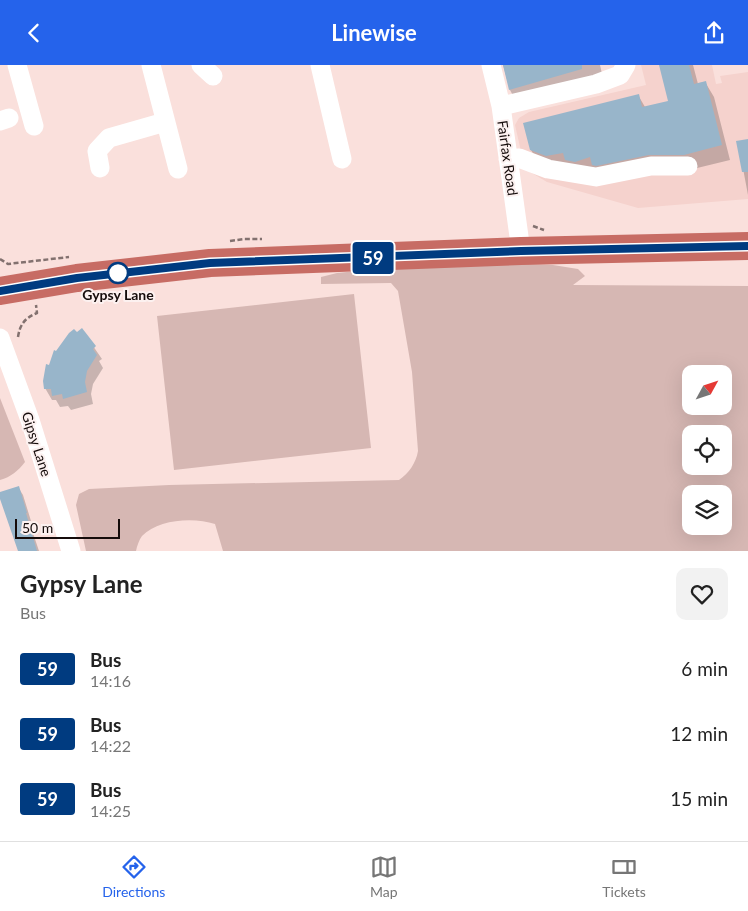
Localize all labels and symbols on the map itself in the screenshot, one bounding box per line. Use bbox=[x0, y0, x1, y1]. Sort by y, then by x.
street label: Fairfax Road bbox=[494, 119, 522, 197]
line badge: 59 bbox=[350, 242, 396, 274]
marker: Gypsy Lane bbox=[107, 262, 129, 284]
place label: Gypsy Lane bbox=[82, 286, 154, 303]
north arrow bbox=[682, 365, 732, 415]
street label: Gipsy Lane bbox=[19, 409, 55, 479]
scale bar bbox=[15, 516, 120, 539]

